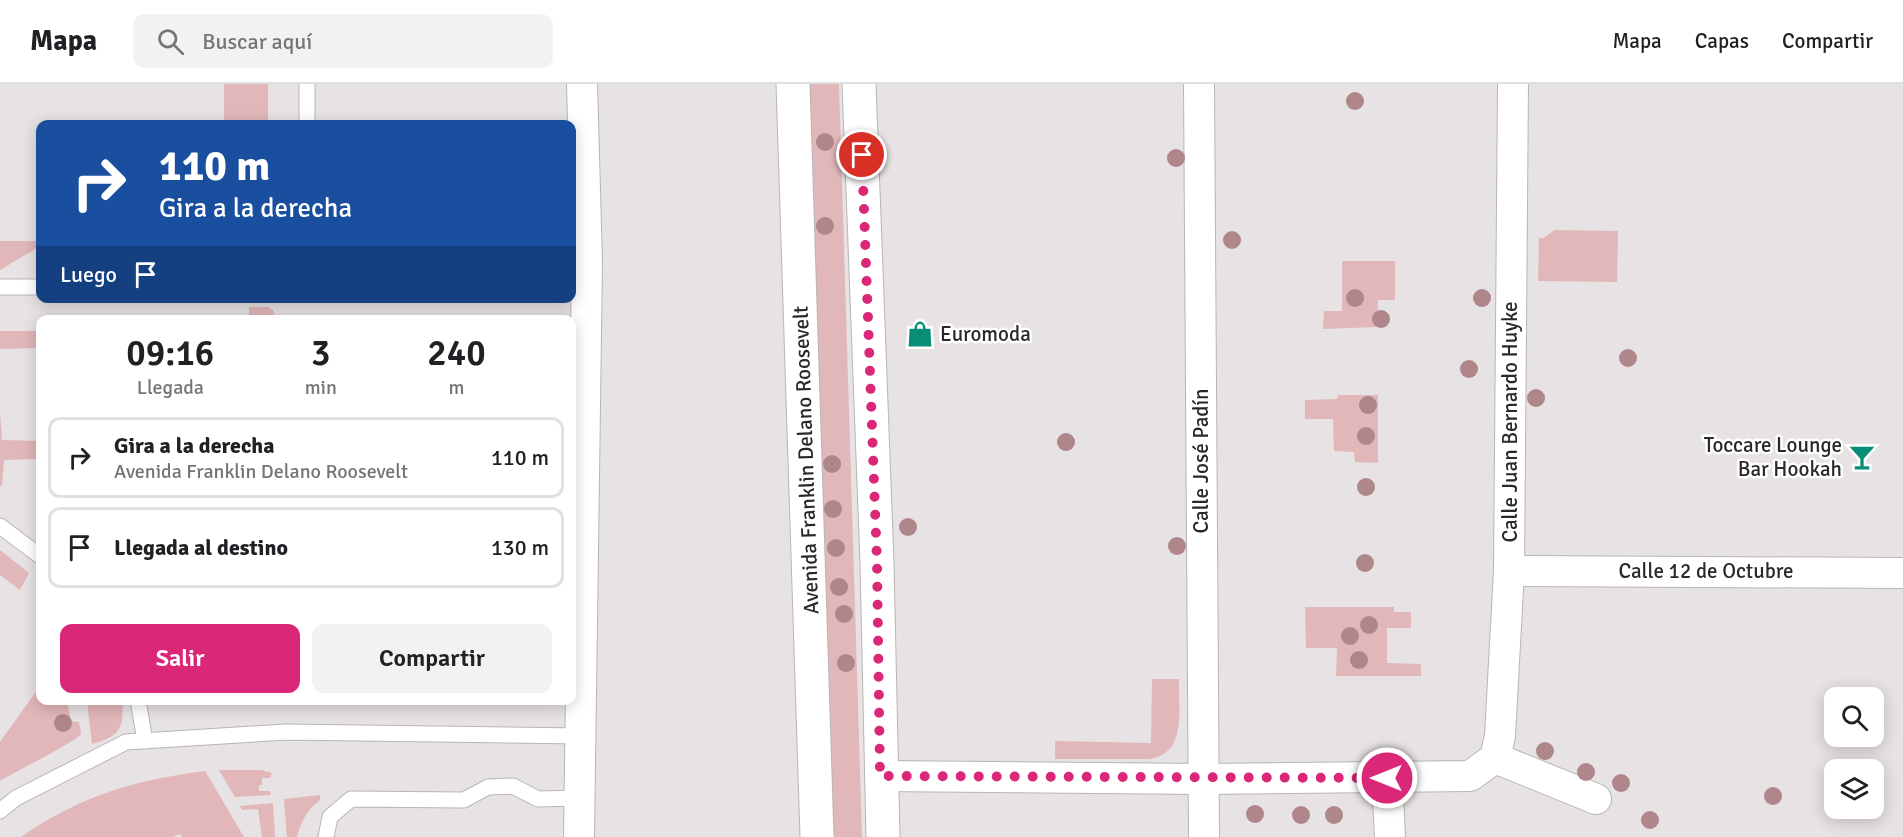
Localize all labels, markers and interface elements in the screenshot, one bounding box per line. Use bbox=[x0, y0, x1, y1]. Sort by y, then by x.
search box bbox=[133, 14, 553, 68]
text: Mapa bbox=[30, 24, 97, 58]
icon: search bbox=[154, 25, 187, 58]
text: Buscar aquí bbox=[202, 28, 312, 55]
text: Mapa bbox=[1612, 28, 1662, 54]
text: Capas bbox=[1695, 28, 1749, 54]
text: Compartir bbox=[1782, 28, 1873, 54]
pin bbox=[836, 129, 887, 180]
icon: arrive bbox=[845, 138, 878, 171]
text: 110 m bbox=[159, 141, 270, 192]
icon: right bbox=[60, 144, 138, 222]
text: Gira a la derecha bbox=[159, 192, 352, 225]
icon: arrive bbox=[129, 258, 162, 291]
text: Luego bbox=[60, 261, 117, 288]
street label: Calle Juan Bernardo Huyke bbox=[1497, 301, 1523, 543]
street label: Avenida Franklin Delano Roosevelt bbox=[788, 305, 824, 615]
shop icon: Euromoda bbox=[905, 319, 935, 349]
place label: Euromoda bbox=[940, 321, 1031, 347]
text: 09:16 bbox=[126, 331, 214, 376]
text: 3 bbox=[311, 331, 331, 376]
text: 240 bbox=[427, 331, 486, 376]
text: Llegada bbox=[137, 375, 204, 400]
text: min bbox=[305, 375, 337, 400]
text: m bbox=[448, 375, 464, 400]
street label: Calle José Padín bbox=[1188, 388, 1214, 534]
text: Gira a la derecha bbox=[114, 432, 275, 459]
place label: Toccare Lounge Bar Hookah bbox=[1704, 432, 1842, 482]
icon: right bbox=[63, 441, 96, 474]
bar icon: Toccare Lounge Bar Hookah bbox=[1847, 442, 1877, 472]
text: 110 m bbox=[491, 444, 549, 471]
text: Avenida Franklin Delano Roosevelt bbox=[114, 459, 408, 484]
icon: arrive bbox=[63, 531, 96, 564]
text: Llegada al destino bbox=[114, 534, 288, 561]
text: 130 m bbox=[491, 534, 549, 561]
street label: Calle 12 de Octubre bbox=[1618, 558, 1794, 584]
button: Salir bbox=[60, 624, 300, 693]
button: Compartir bbox=[312, 624, 552, 693]
map controls bbox=[1824, 687, 1884, 819]
button: search bbox=[1824, 687, 1884, 747]
position arrow bbox=[1355, 746, 1419, 810]
button: layers bbox=[1824, 759, 1884, 819]

